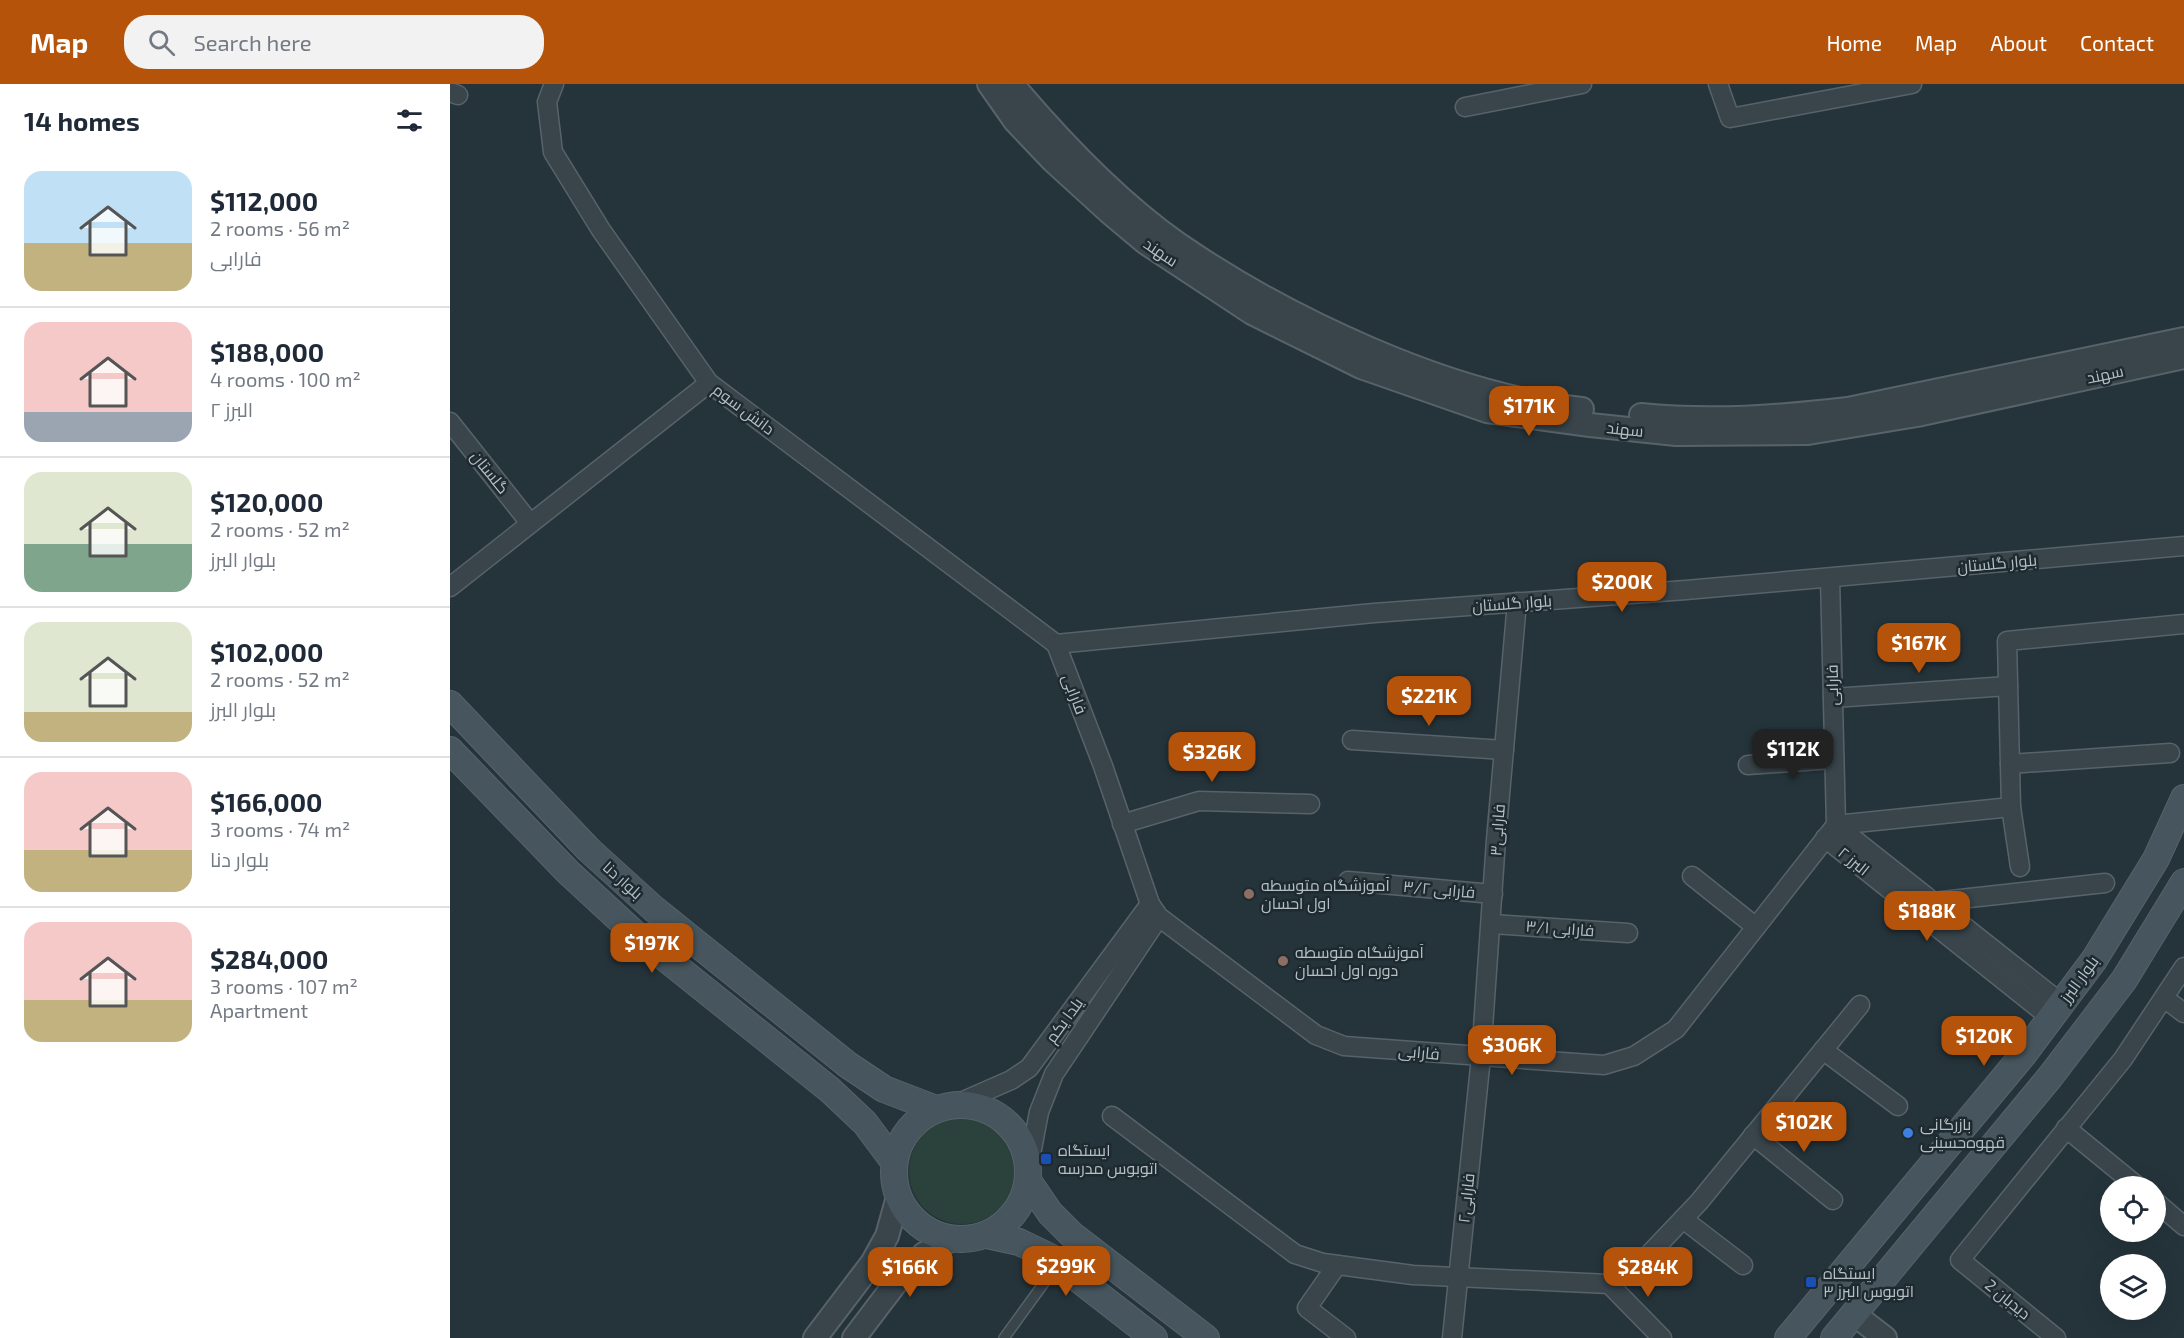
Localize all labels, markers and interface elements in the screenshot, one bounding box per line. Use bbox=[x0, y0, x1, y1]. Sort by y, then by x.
search box bbox=[124, 15, 544, 69]
text: Map bbox=[30, 25, 88, 59]
icon: search bbox=[145, 26, 178, 59]
text: Search here bbox=[193, 29, 312, 55]
text: Home bbox=[1826, 30, 1882, 55]
text: Map bbox=[1915, 30, 1957, 55]
text: About bbox=[1990, 30, 2047, 55]
text: Contact bbox=[2080, 30, 2154, 55]
icon: filters bbox=[393, 104, 426, 137]
text: 14 homes bbox=[24, 105, 140, 136]
text: $112,000 bbox=[210, 185, 318, 216]
icon: home bbox=[72, 195, 144, 267]
text: 2 rooms · 56 m² bbox=[210, 216, 350, 240]
street label: سهند bbox=[1139, 233, 1182, 271]
text: فارابی bbox=[210, 246, 262, 270]
text: $188,000 bbox=[210, 336, 324, 367]
icon: home bbox=[72, 346, 144, 418]
street label: سهند bbox=[2085, 360, 2125, 389]
text: 4 rooms · 100 m² bbox=[210, 367, 361, 391]
street label: دانش سوم bbox=[708, 379, 779, 440]
pin: $171K bbox=[1487, 386, 1571, 437]
text: $171K bbox=[1503, 393, 1555, 417]
text: البرز ۲ bbox=[210, 397, 253, 421]
street label: سهند bbox=[1605, 417, 1644, 442]
street label: گلستان bbox=[466, 446, 513, 498]
text: $120,000 bbox=[210, 486, 323, 517]
icon: home bbox=[72, 496, 144, 568]
text: 2 rooms · 52 m² bbox=[210, 517, 350, 541]
text: بلوار البرز bbox=[210, 547, 276, 571]
street label: بلوار گلستان bbox=[1956, 550, 2038, 577]
pin: $200K bbox=[1580, 562, 1664, 613]
text: $200K bbox=[1591, 569, 1653, 593]
street label: بلوار گلستان bbox=[1471, 590, 1553, 617]
pin: $167K bbox=[1877, 623, 1961, 674]
text: $167K bbox=[1891, 630, 1947, 654]
text: $102,000 bbox=[210, 636, 323, 667]
icon: home bbox=[72, 646, 144, 718]
street label: فارابی bbox=[1822, 664, 1843, 706]
text: 2 rooms · 52 m² bbox=[210, 667, 350, 691]
street label: فارابی bbox=[1057, 671, 1092, 717]
pin: $221K bbox=[1387, 676, 1471, 727]
text: $221K bbox=[1401, 683, 1457, 707]
text: بلوار البرز bbox=[210, 697, 276, 721]
pin: $112K bbox=[1751, 729, 1835, 780]
pin: $326K bbox=[1170, 732, 1254, 783]
text: $112K bbox=[1766, 736, 1820, 760]
text: $326K bbox=[1182, 739, 1242, 763]
text: $166,000 bbox=[210, 786, 323, 817]
icon: home bbox=[72, 796, 144, 868]
street label: فارابی۳ bbox=[1485, 803, 1510, 857]
text: 3 rooms · 74 m² bbox=[210, 817, 350, 841]
street label: البرز ۲ bbox=[1834, 842, 1874, 880]
text: بلوار دنا bbox=[210, 847, 269, 871]
street label: بلوار دنا bbox=[599, 857, 647, 903]
place label: آموزشگاه متوسطه اول احسان bbox=[1261, 875, 1391, 914]
street label: فارابی ۳/۲ bbox=[1402, 876, 1476, 903]
marker: آموزشگاه متوسطه اول احسان bbox=[1242, 887, 1256, 901]
pin: $188K bbox=[1885, 891, 1969, 942]
text: $188K bbox=[1898, 898, 1956, 922]
street label: فارابی ۳/۱ bbox=[1525, 916, 1595, 941]
pin: $197K bbox=[610, 923, 694, 974]
text: $197K bbox=[624, 930, 680, 954]
place label: آموزشگاه متوسطه دوره اول احسان bbox=[1295, 942, 1425, 981]
text: $284,000 bbox=[210, 943, 328, 974]
icon: home bbox=[72, 946, 144, 1018]
street label: بلوار البرز bbox=[2055, 952, 2103, 1007]
marker: آموزشگاه متوسطه دوره اول احسان bbox=[1276, 954, 1290, 968]
text: 3 rooms · 107 m² bbox=[210, 974, 358, 998]
street label: یلدا یکم bbox=[1041, 993, 1089, 1048]
text: Apartment bbox=[210, 998, 308, 1022]
pin: $120K bbox=[1942, 1016, 2026, 1067]
text: $120K bbox=[1955, 1023, 2013, 1047]
pin: $306K bbox=[1470, 1025, 1554, 1076]
text: $306K bbox=[1482, 1032, 1542, 1056]
street label: فارابی bbox=[1397, 1040, 1440, 1065]
pin: $102K bbox=[1762, 1102, 1846, 1153]
text: $102K bbox=[1775, 1109, 1833, 1133]
place label: بازرگانی قهوه‌حسینی bbox=[1920, 1114, 2005, 1153]
marker: بازرگانی قهوه‌حسینی bbox=[1901, 1126, 1915, 1140]
place label: ایستگاه اتوبوس مدرسه bbox=[1058, 1140, 1158, 1179]
marker: ایستگاه اتوبوس مدرسه bbox=[1039, 1152, 1053, 1166]
street label: فارابی۲ bbox=[1453, 1172, 1480, 1224]
map controls bbox=[2100, 1176, 2166, 1320]
button: locate bbox=[2100, 1176, 2166, 1242]
pin: $299K bbox=[1024, 1246, 1108, 1297]
pin: $166K bbox=[868, 1247, 952, 1298]
pin: $284K bbox=[1606, 1247, 1690, 1298]
text: $299K bbox=[1036, 1253, 1096, 1277]
text: $166K bbox=[882, 1254, 938, 1278]
text: $284K bbox=[1617, 1254, 1679, 1278]
button: layers bbox=[2100, 1254, 2166, 1320]
place label: ایستگاه اتوبوس البرز ۳ bbox=[1823, 1263, 1914, 1302]
marker: ایستگاه اتوبوس البرز ۳ bbox=[1804, 1275, 1818, 1289]
street label: دیدبان 2 bbox=[1981, 1275, 2035, 1324]

